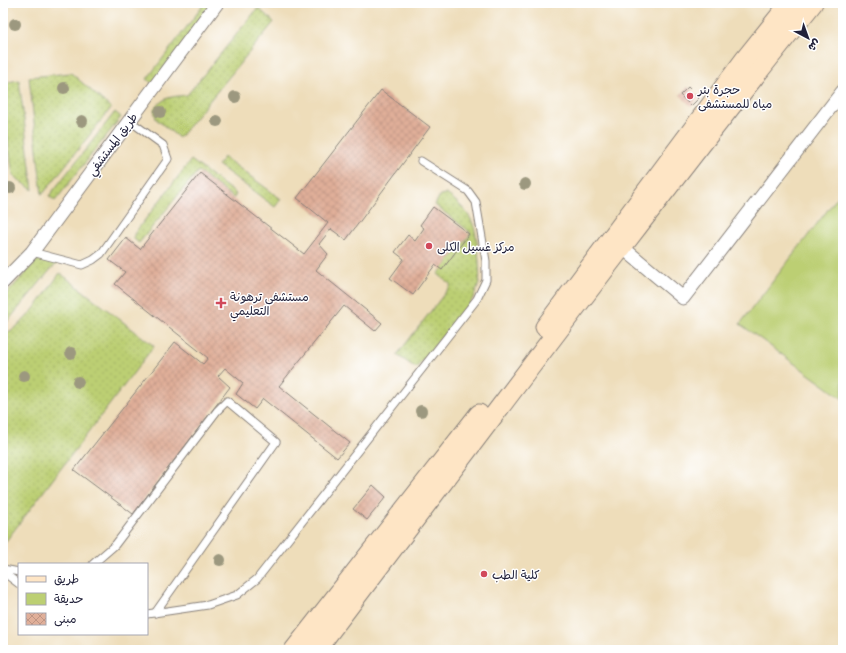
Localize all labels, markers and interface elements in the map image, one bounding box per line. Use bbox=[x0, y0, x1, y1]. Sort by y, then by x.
north arrow bbox=[788, 18, 828, 58]
text: ش bbox=[805, 36, 824, 55]
place label: حجرة بئر مياه للمستشفى bbox=[697, 82, 772, 112]
marker: حجرة بئر مياه للمستشفى bbox=[685, 91, 695, 101]
street label: طريق المستشفي bbox=[84, 110, 144, 181]
place label: مركز غسيل الكلى bbox=[437, 239, 515, 255]
marker: مركز غسيل الكلى bbox=[424, 241, 434, 251]
place label: مستشفى ترهونة التعليمي bbox=[230, 289, 309, 322]
marker: مستشفى ترهونة التعليمي bbox=[215, 297, 227, 309]
legend bbox=[18, 563, 148, 635]
place label: كلية الطب bbox=[492, 567, 540, 583]
marker: كلية الطب bbox=[479, 569, 489, 579]
text: طريق bbox=[54, 571, 79, 586]
text: حديقة bbox=[54, 591, 83, 606]
text: مبنى bbox=[54, 611, 77, 627]

